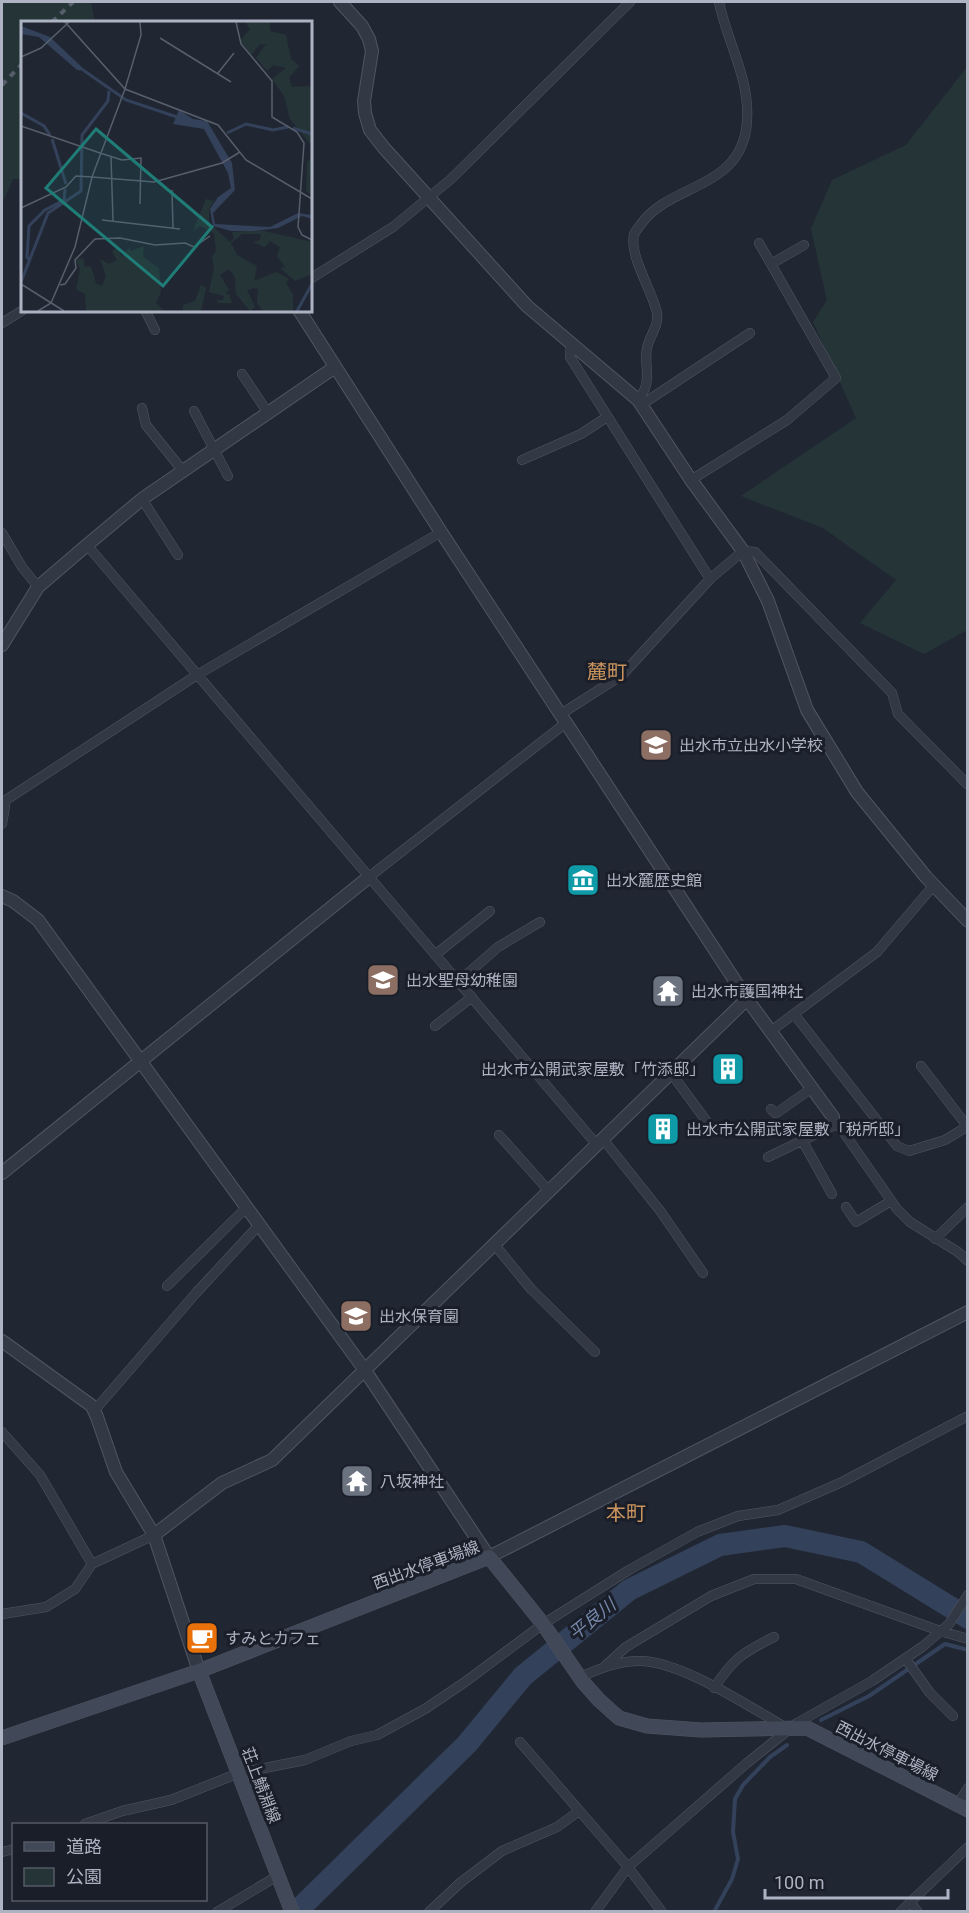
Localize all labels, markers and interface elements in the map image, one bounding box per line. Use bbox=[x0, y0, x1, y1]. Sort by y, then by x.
inset map bbox=[21, 21, 312, 312]
district label: 麓町 bbox=[587, 660, 627, 684]
school or university icon: 出水市立出水小学校 bbox=[638, 727, 674, 763]
place label: 出水市立出水小学校 bbox=[679, 736, 823, 755]
museum icon: 出水麓歴史館 bbox=[565, 862, 601, 898]
place label: 出水麓歴史館 bbox=[606, 871, 702, 890]
school or university icon: 出水聖母幼稚園 bbox=[365, 962, 401, 998]
place label: 出水聖母幼稚園 bbox=[406, 971, 518, 990]
temple icon: 出水市護国神社 bbox=[650, 973, 686, 1009]
place label: 出水市護国神社 bbox=[691, 982, 803, 1001]
building icon: 出水市公開武家屋敷「竹添邸」 bbox=[710, 1051, 746, 1087]
place label: 出水市公開武家屋敷「竹添邸」 bbox=[481, 1060, 705, 1079]
building icon: 出水市公開武家屋敷「税所邸」 bbox=[645, 1111, 681, 1147]
place label: 出水市公開武家屋敷「税所邸」 bbox=[686, 1120, 910, 1139]
school or university icon: 出水保育園 bbox=[338, 1298, 374, 1334]
place label: 出水保育園 bbox=[379, 1307, 459, 1326]
temple icon: 八坂神社 bbox=[339, 1463, 375, 1499]
place label: 八坂神社 bbox=[380, 1472, 444, 1491]
district label: 本町 bbox=[606, 1501, 646, 1525]
street label: 西出水停車場線 bbox=[370, 1537, 482, 1593]
water label: 平良川 bbox=[564, 1593, 621, 1644]
cafe icon: すみとカフェ bbox=[184, 1620, 220, 1656]
place label: すみとカフェ bbox=[225, 1629, 321, 1648]
street label: 西出水停車場線 bbox=[833, 1717, 941, 1785]
street label: 荘上鯖淵線 bbox=[238, 1744, 284, 1826]
legend bbox=[12, 1823, 207, 1901]
text: 道路 bbox=[66, 1836, 102, 1857]
scale bar bbox=[765, 1862, 948, 1900]
text: 公園 bbox=[66, 1866, 102, 1887]
text: 100 m bbox=[774, 1872, 825, 1893]

